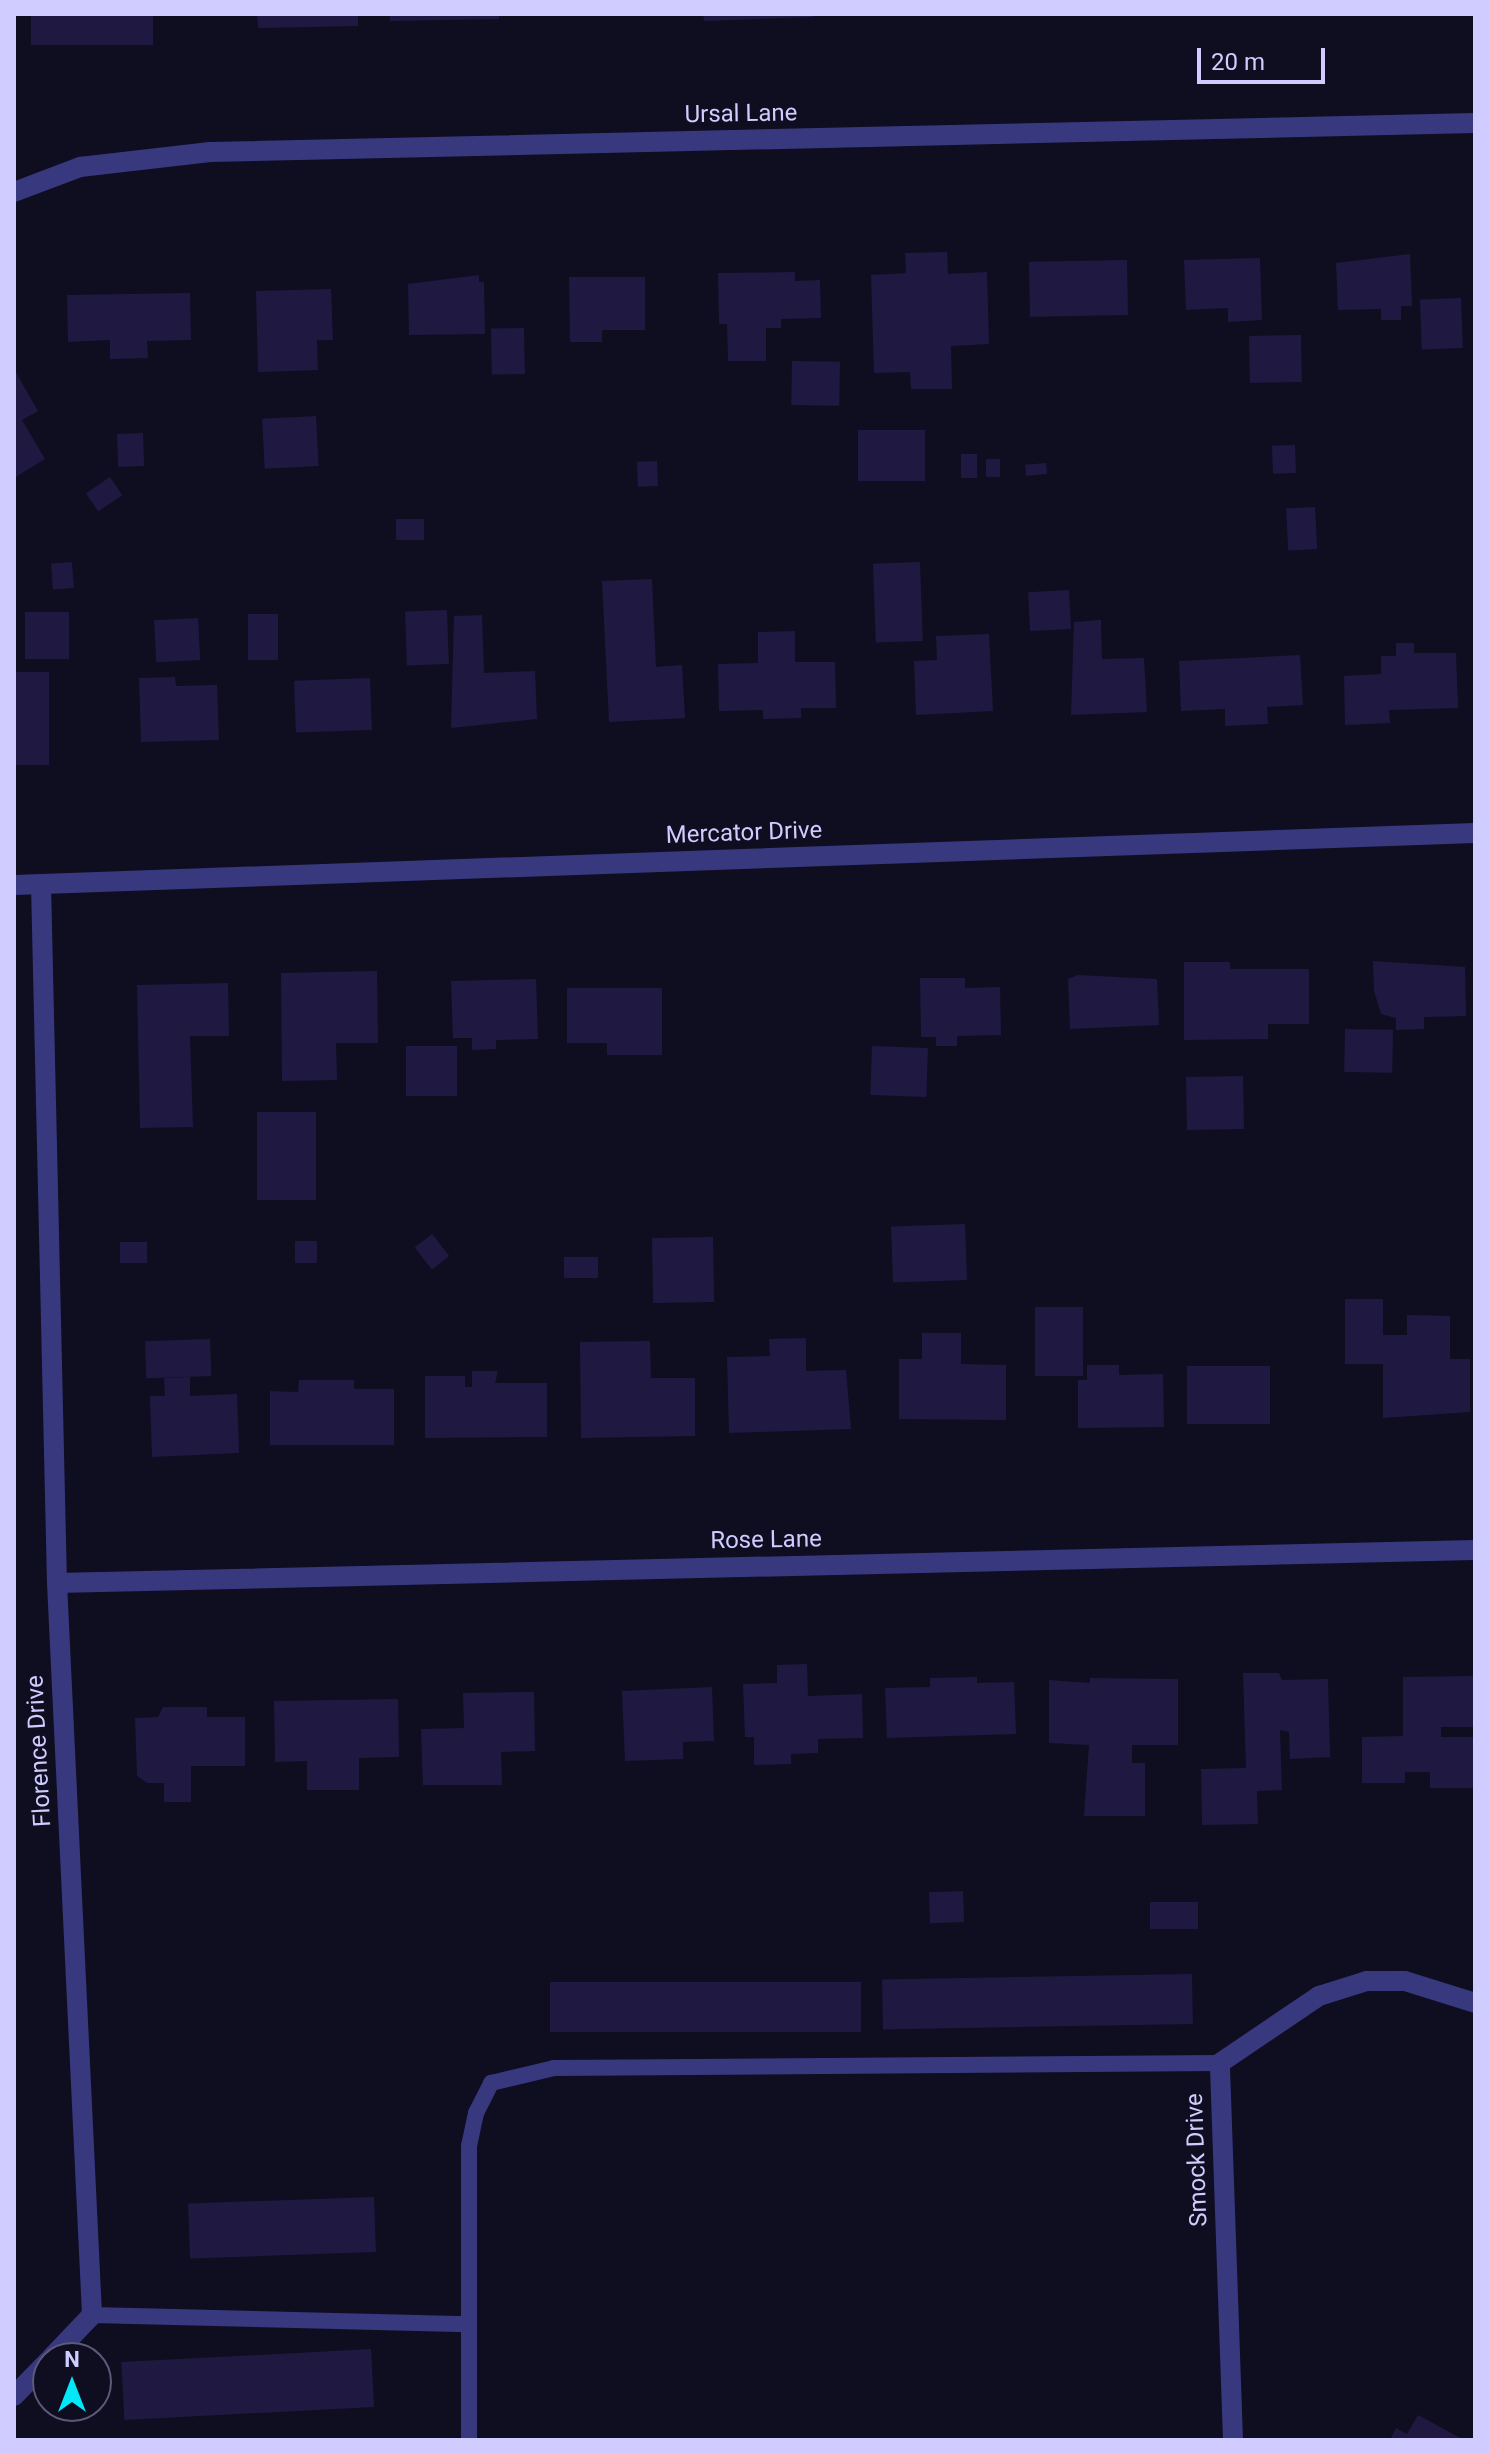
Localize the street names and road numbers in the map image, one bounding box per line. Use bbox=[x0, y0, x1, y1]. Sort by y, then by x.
street label: Ursal Lane bbox=[684, 99, 798, 129]
street label: Mercator Drive bbox=[665, 816, 823, 850]
street label: Rose Lane bbox=[710, 1525, 822, 1555]
street label: Florence Drive bbox=[21, 1674, 57, 1828]
street label: Smock Drive bbox=[1180, 2093, 1214, 2227]

